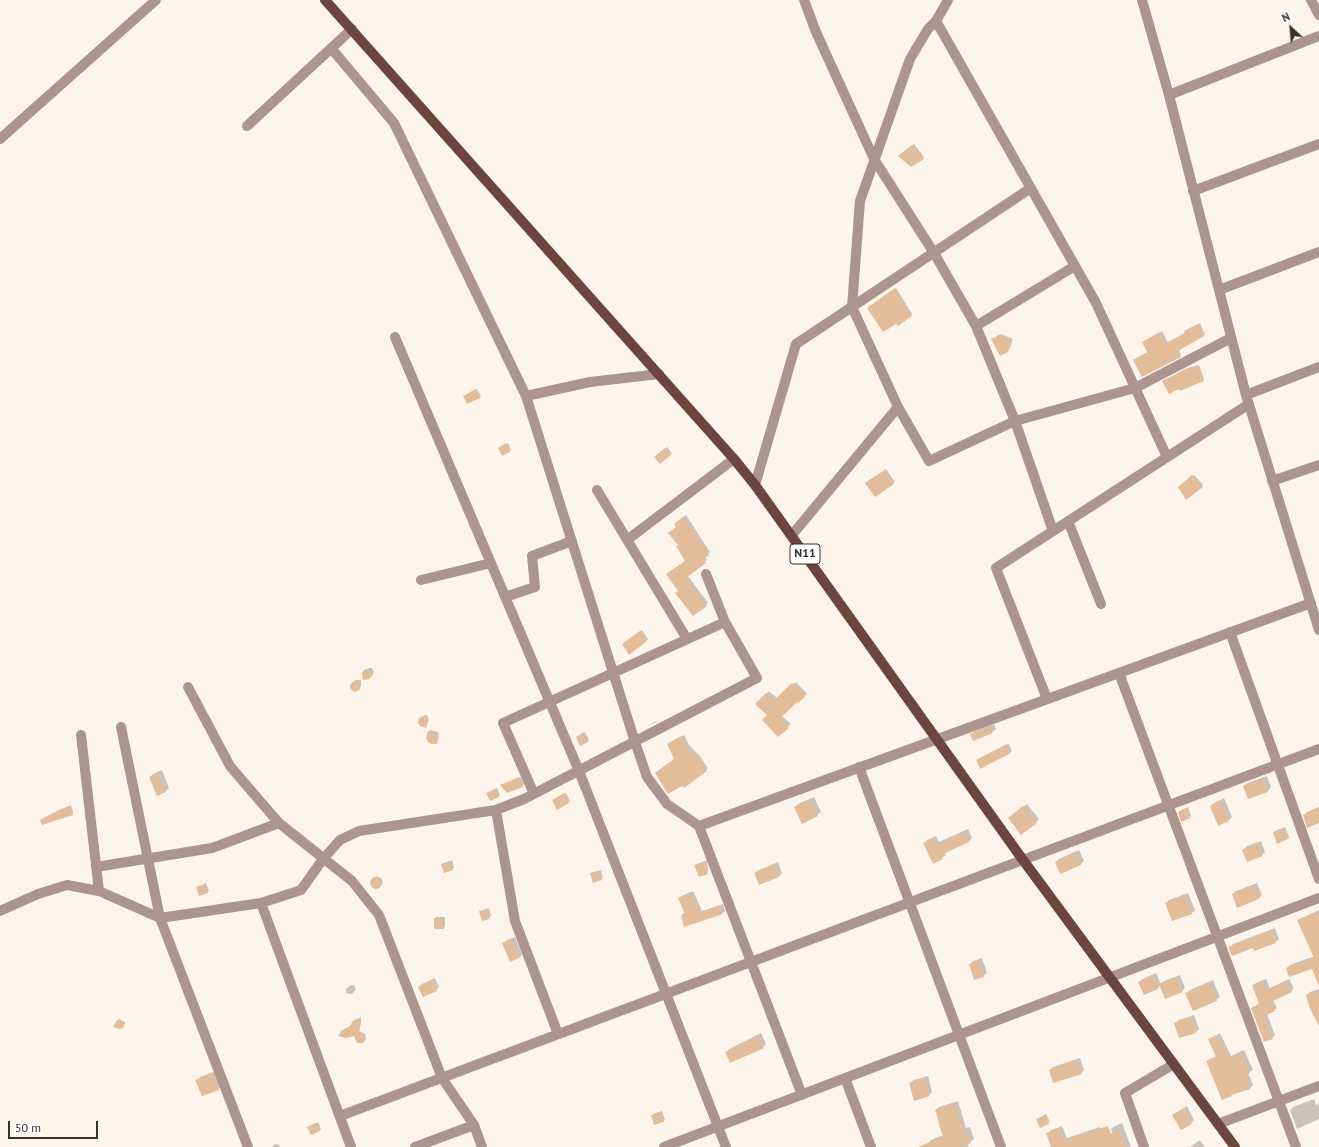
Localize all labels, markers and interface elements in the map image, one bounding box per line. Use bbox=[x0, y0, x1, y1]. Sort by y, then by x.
north arrow bbox=[1271, 8, 1311, 48]
text: N bbox=[1279, 9, 1292, 25]
road number: N11 bbox=[790, 544, 820, 564]
scale bar bbox=[10, 1113, 100, 1139]
text: 50 m bbox=[15, 1120, 41, 1135]

